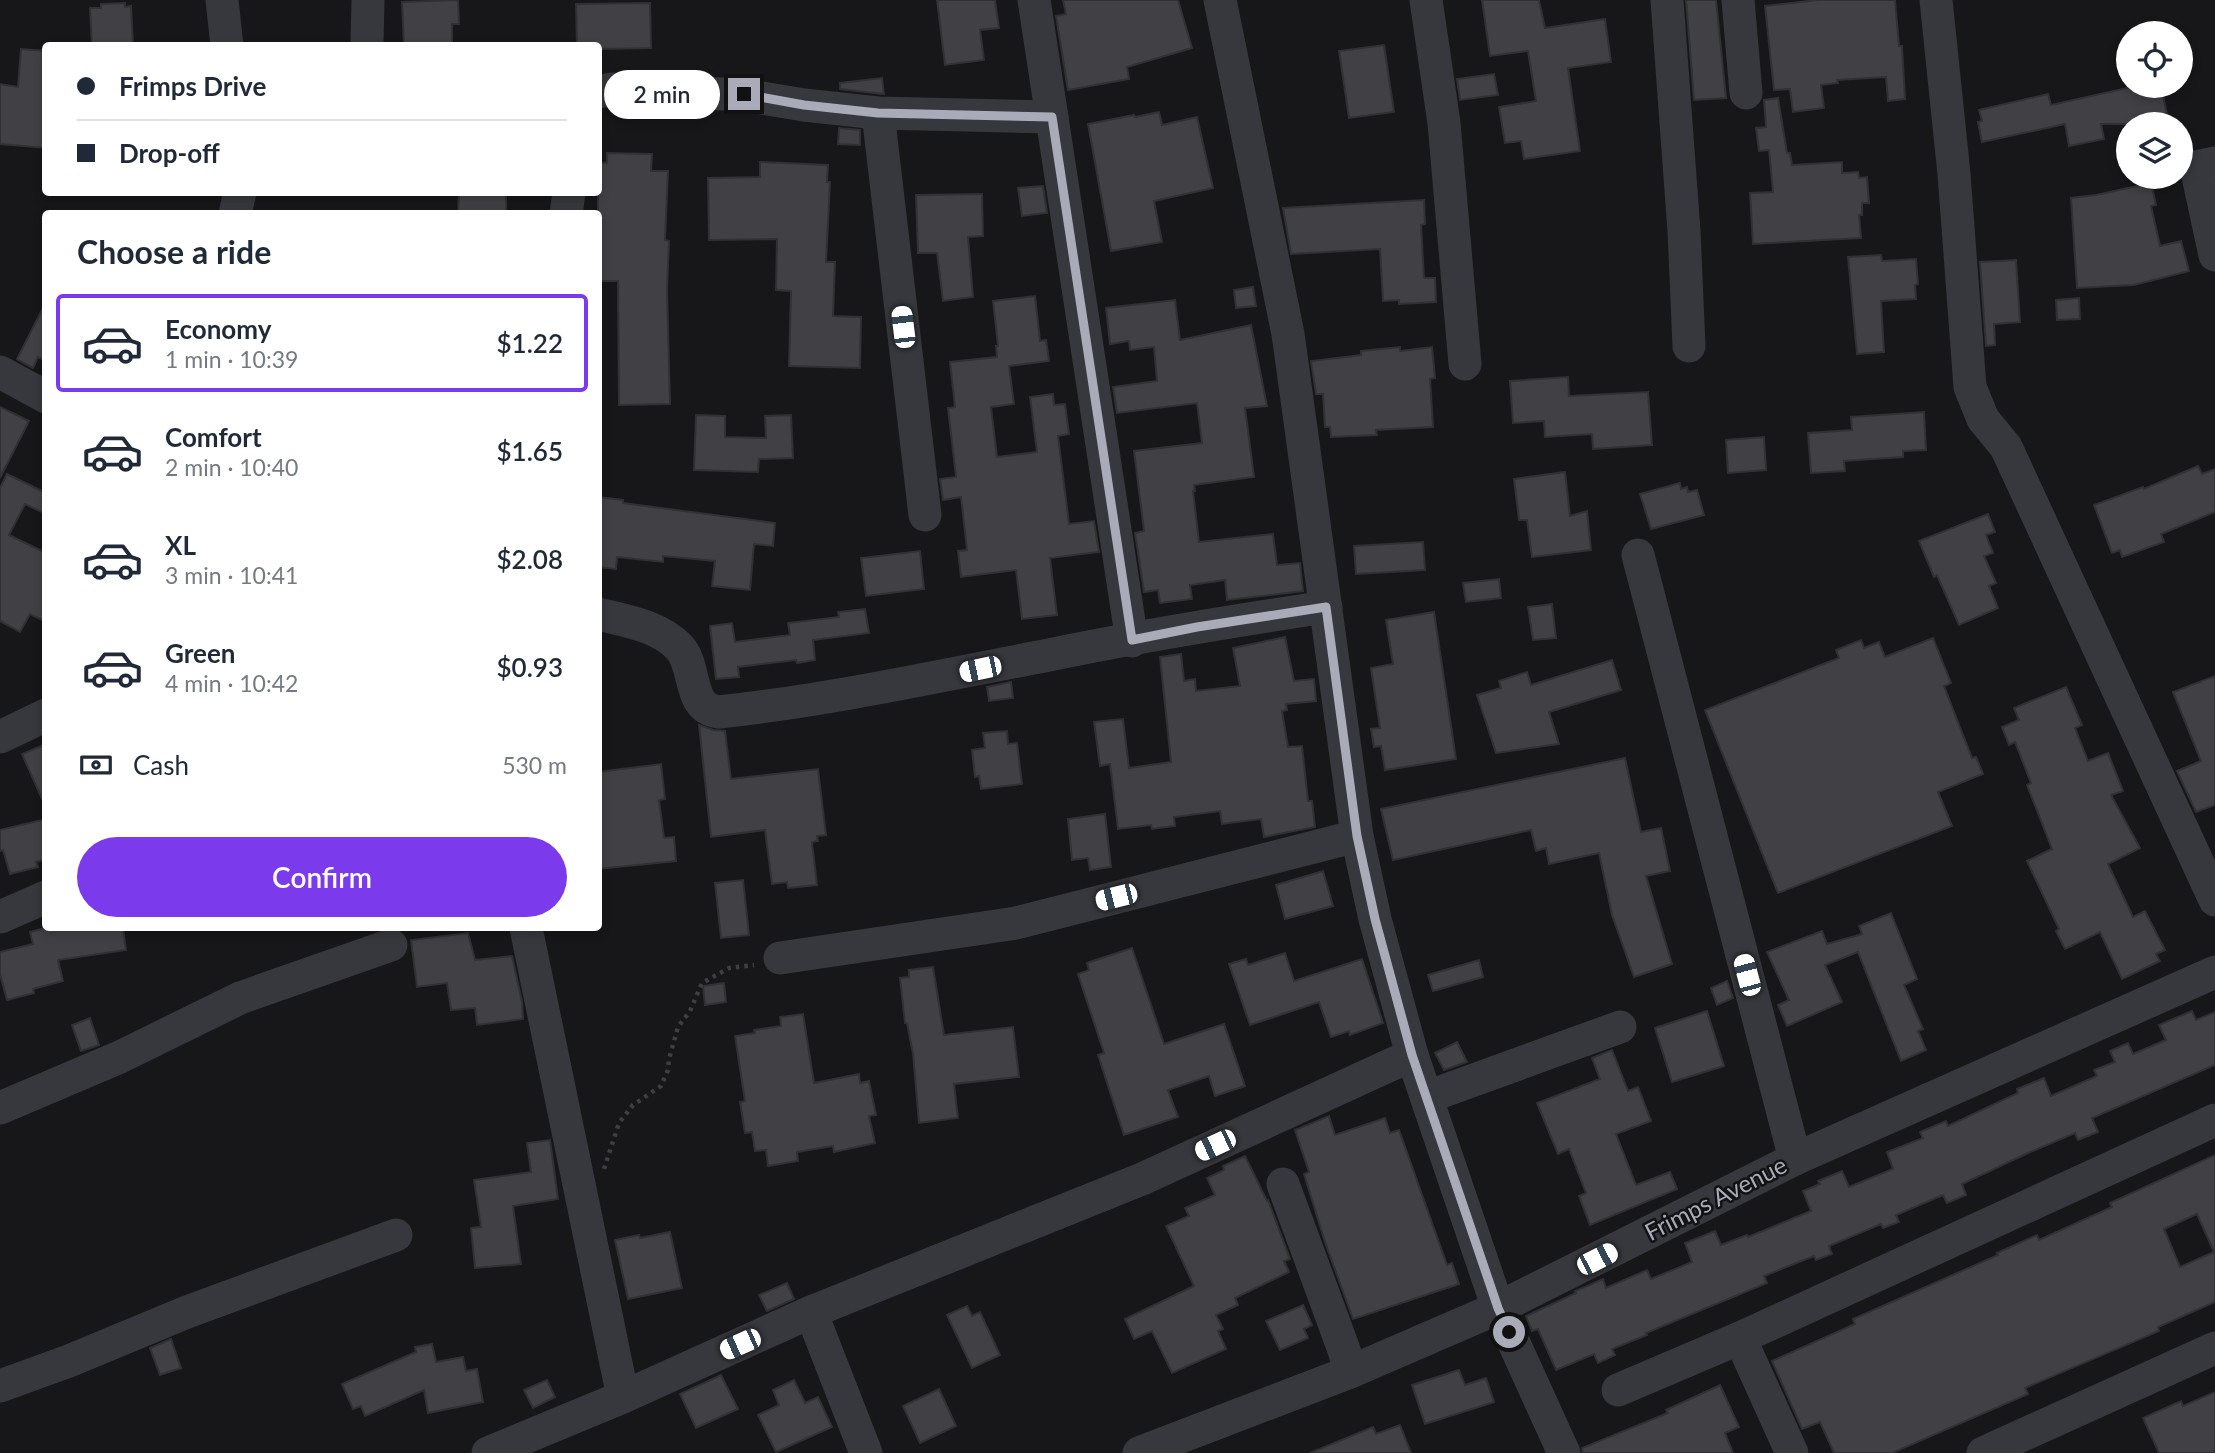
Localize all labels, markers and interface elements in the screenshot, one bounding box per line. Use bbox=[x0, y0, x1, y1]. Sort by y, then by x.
map controls bbox=[2116, 21, 2193, 189]
button: locate bbox=[2116, 21, 2193, 98]
text: Frimps Drive bbox=[119, 70, 266, 102]
callout: 2 min bbox=[604, 70, 720, 119]
route end bbox=[728, 78, 760, 110]
text: 2 min bbox=[634, 80, 690, 108]
button: layers bbox=[2116, 112, 2193, 189]
text: Drop-off bbox=[119, 137, 220, 169]
text: Choose a ride bbox=[77, 232, 271, 271]
car bbox=[891, 305, 916, 349]
icon: car bbox=[81, 312, 144, 375]
text: Economy bbox=[165, 313, 271, 345]
text: $1.22 bbox=[497, 327, 563, 359]
text: 1 min · 10:39 bbox=[165, 345, 298, 373]
icon: car bbox=[81, 420, 144, 483]
text: Comfort bbox=[165, 421, 262, 453]
text: $1.65 bbox=[497, 435, 563, 467]
text: 2 min · 10:40 bbox=[165, 453, 298, 481]
icon: car bbox=[81, 528, 144, 591]
text: XL bbox=[165, 529, 196, 561]
text: $2.08 bbox=[497, 543, 563, 575]
text: 3 min · 10:41 bbox=[165, 561, 298, 589]
icon: car bbox=[81, 636, 144, 699]
text: Green bbox=[165, 637, 235, 669]
text: $0.93 bbox=[497, 651, 563, 683]
car bbox=[958, 654, 1003, 684]
text: 4 min · 10:42 bbox=[165, 669, 298, 697]
icon: cash bbox=[77, 746, 115, 784]
text: Cash bbox=[133, 749, 189, 781]
text: 530 m bbox=[502, 751, 567, 779]
button: Confirm bbox=[77, 837, 567, 917]
car bbox=[1094, 882, 1139, 912]
car bbox=[1732, 952, 1763, 998]
car bbox=[1192, 1127, 1239, 1163]
street label: Frimps Avenue bbox=[1639, 1149, 1791, 1246]
car bbox=[1574, 1240, 1621, 1278]
route start bbox=[1493, 1316, 1525, 1348]
car bbox=[717, 1326, 764, 1362]

